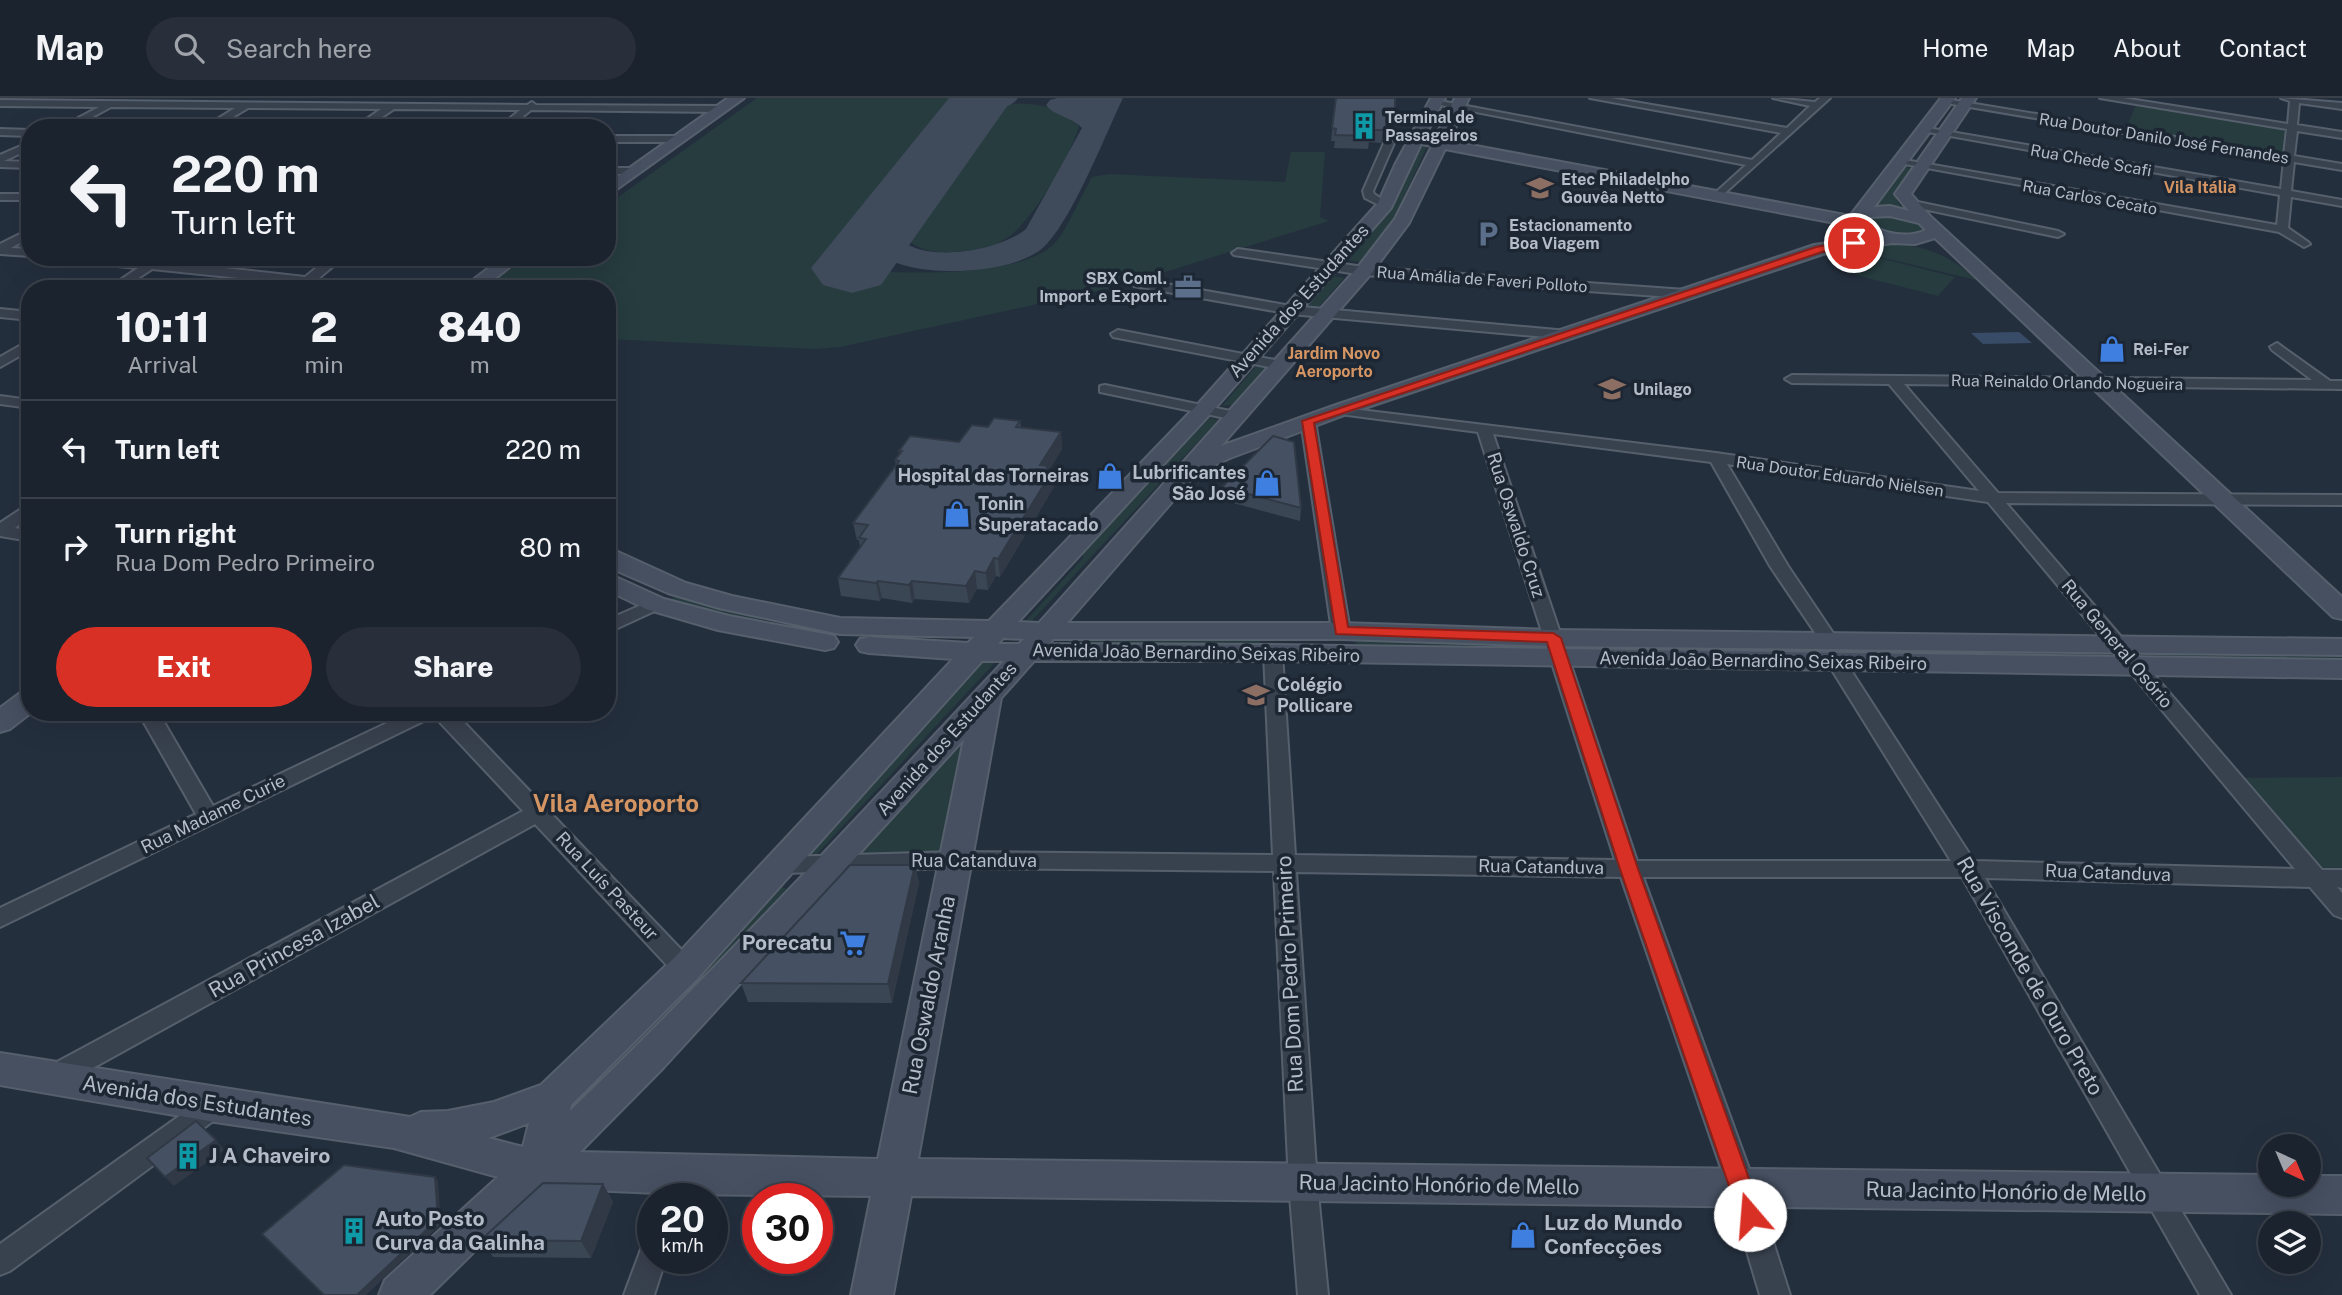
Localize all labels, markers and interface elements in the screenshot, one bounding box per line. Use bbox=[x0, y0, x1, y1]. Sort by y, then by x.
search box bbox=[146, 17, 636, 80]
text: Map bbox=[35, 29, 104, 67]
icon: search bbox=[170, 29, 208, 67]
text: Search here bbox=[226, 33, 372, 64]
text: Home bbox=[1922, 34, 1988, 62]
text: Map bbox=[2026, 34, 2075, 62]
text: About bbox=[2113, 34, 2181, 62]
text: Contact bbox=[2219, 34, 2307, 62]
place label: Terminal de Passageiros bbox=[1385, 108, 1478, 145]
street label: Rua Doutor Danilo José Fernandes bbox=[2038, 109, 2290, 168]
building icon: Terminal de Passageiros bbox=[1349, 111, 1379, 141]
street label: Rua Chede Scafi bbox=[2029, 140, 2153, 180]
text: 220 m bbox=[171, 145, 320, 203]
icon: left bbox=[56, 147, 147, 238]
place label: Etec Philadelpho Gouvêa Netto bbox=[1561, 170, 1690, 207]
school or university icon: Etec Philadelpho Gouvêa Netto bbox=[1525, 173, 1555, 203]
street label: Rua Carlos Cecato bbox=[2021, 176, 2159, 219]
district label: Vila Itália bbox=[2164, 178, 2236, 197]
text: Turn left bbox=[171, 204, 296, 241]
pin bbox=[1824, 213, 1884, 273]
place label: Estacionamento Boa Viagem bbox=[1509, 216, 1632, 253]
parking icon: Estacionamento Boa Viagem bbox=[1473, 219, 1503, 249]
street label: Avenida dos Estudantes bbox=[1224, 220, 1373, 382]
icon: arrive bbox=[1835, 224, 1873, 262]
street label: Rua Amália de Faveri Polloto bbox=[1376, 263, 1588, 296]
place label: SBX Coml. Import. e Export. bbox=[1039, 269, 1167, 306]
office icon: SBX Coml. Import. e Export. bbox=[1173, 272, 1203, 302]
text: 10:11 bbox=[115, 302, 210, 351]
text: 2 bbox=[310, 302, 338, 351]
text: 840 bbox=[438, 302, 522, 351]
shop icon: Rei-Fer bbox=[2097, 334, 2127, 364]
place label: Rei-Fer bbox=[2133, 340, 2189, 359]
district label: Jardim Novo Aeroporto bbox=[1288, 344, 1380, 381]
text: Arrival bbox=[127, 351, 198, 378]
text: min bbox=[304, 351, 343, 378]
text: m bbox=[470, 351, 490, 378]
street label: Rua Reinaldo Orlando Nogueira bbox=[1951, 371, 2183, 394]
school or university icon: Unilago bbox=[1597, 374, 1627, 404]
place label: Unilago bbox=[1633, 380, 1692, 399]
icon: left bbox=[56, 430, 94, 468]
text: Turn left bbox=[115, 434, 220, 465]
text: 220 m bbox=[505, 434, 581, 465]
street label: Rua Oswaldo Cruz bbox=[1483, 450, 1550, 600]
street label: Rua Doutor Eduardo Nielsen bbox=[1735, 453, 1945, 500]
shop icon: Hospital das Torneiras bbox=[1095, 461, 1125, 491]
place label: Lubrificantes São José bbox=[1132, 462, 1246, 504]
place label: Hospital das Torneiras bbox=[898, 465, 1089, 486]
shop icon: Lubrificantes São José bbox=[1252, 468, 1282, 498]
place label: Tonin Superatacado bbox=[978, 493, 1099, 535]
shop icon: Tonin Superatacado bbox=[942, 499, 972, 529]
text: Turn right bbox=[115, 518, 237, 549]
icon: right bbox=[56, 528, 94, 566]
text: 80 m bbox=[520, 532, 581, 563]
text: Rua Dom Pedro Primeiro bbox=[115, 549, 375, 576]
street label: Rua General Osório bbox=[2057, 575, 2177, 712]
button: Exit bbox=[56, 627, 312, 707]
button: Share bbox=[326, 627, 581, 707]
street label: Avenida João Bernardino Seixas Ribeiro bbox=[1032, 639, 1360, 666]
street label: Avenida João Bernardino Seixas Ribeiro bbox=[1599, 647, 1927, 674]
street label: Avenida dos Estudantes bbox=[872, 658, 1021, 820]
place label: Colégio Pollicare bbox=[1277, 674, 1353, 716]
school or university icon: Colégio Pollicare bbox=[1241, 680, 1271, 710]
street label: Rua Madame Curie bbox=[137, 769, 288, 858]
district label: Vila Aeroporto bbox=[533, 789, 699, 817]
street label: Rua Luís Pasteur bbox=[552, 827, 663, 944]
street label: Rua Catanduva bbox=[911, 850, 1037, 871]
street label: Rua Visconde de Ouro Preto bbox=[1952, 852, 2109, 1100]
street label: Rua Dom Pedro Primeiro bbox=[1271, 855, 1308, 1093]
street label: Rua Catanduva bbox=[1478, 855, 1604, 878]
street label: Rua Catanduva bbox=[2045, 860, 2171, 885]
street label: Rua Princesa Izabel bbox=[204, 888, 383, 1003]
street label: Rua Oswaldo Aranha bbox=[897, 893, 960, 1096]
supermarket icon: Porecatu bbox=[838, 928, 868, 958]
place label: Porecatu bbox=[742, 930, 832, 955]
street label: Avenida dos Estudantes bbox=[81, 1070, 314, 1131]
north arrow bbox=[2258, 1134, 2320, 1197]
map controls bbox=[2258, 1134, 2321, 1274]
building icon: J A Chaveiro bbox=[173, 1141, 203, 1171]
place label: J A Chaveiro bbox=[209, 1143, 330, 1168]
street label: Rua Jacinto Honório de Mello bbox=[1298, 1170, 1580, 1199]
street label: Rua Jacinto Honório de Mello bbox=[1865, 1177, 2147, 1206]
position arrow bbox=[1713, 1178, 1787, 1252]
speed limit sign: 30 bbox=[742, 1183, 833, 1274]
text: 20 bbox=[660, 1199, 705, 1240]
place label: Auto Posto Curva da Galinha bbox=[375, 1206, 545, 1255]
place label: Luz do Mundo Confecções bbox=[1544, 1210, 1683, 1259]
button: layers bbox=[2258, 1211, 2321, 1274]
building icon: Auto Posto Curva da Galinha bbox=[339, 1216, 369, 1246]
shop icon: Luz do Mundo Confecções bbox=[1508, 1220, 1538, 1250]
text: km/h bbox=[661, 1235, 704, 1256]

